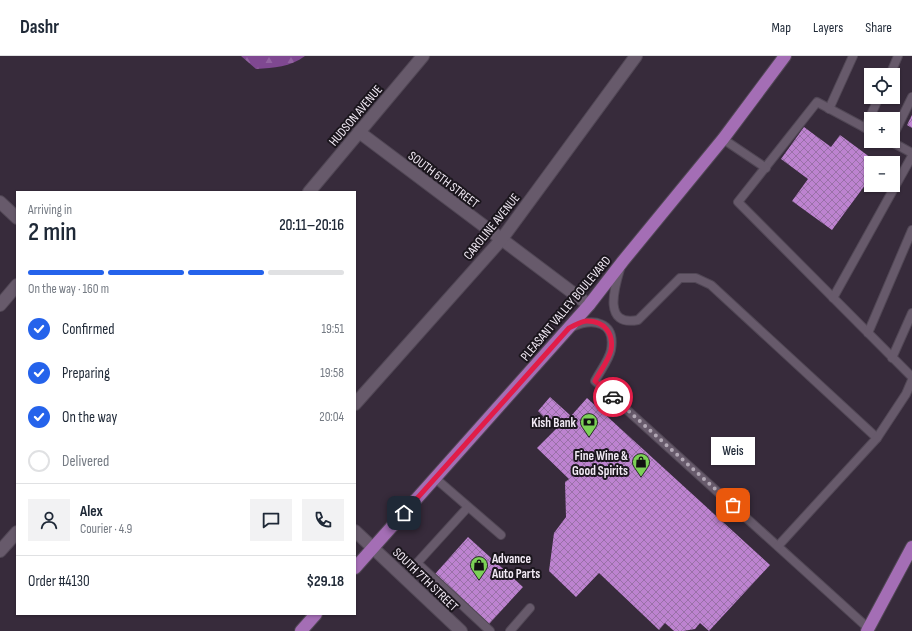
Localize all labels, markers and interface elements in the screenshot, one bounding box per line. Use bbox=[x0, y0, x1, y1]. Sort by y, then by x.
text: Dashr bbox=[20, 16, 59, 39]
text: Map bbox=[771, 19, 791, 36]
text: Layers bbox=[813, 19, 843, 36]
text: Share bbox=[865, 19, 892, 36]
map controls bbox=[864, 68, 900, 192]
button: locate bbox=[864, 68, 900, 104]
street label: HUDSON AVENUE bbox=[326, 82, 386, 149]
button: + bbox=[864, 112, 900, 148]
street label: SOUTH 6TH STREET bbox=[405, 148, 482, 212]
button: − bbox=[864, 156, 900, 192]
street label: CAROLINE AVENUE bbox=[460, 190, 523, 263]
text: Arriving in bbox=[28, 202, 72, 218]
text: 20:11–20:16 bbox=[279, 216, 344, 235]
text: 2 min bbox=[28, 217, 77, 248]
street label: PLEASANT VALLEY BOULEVARD bbox=[517, 253, 614, 364]
text: On the way · 160 m bbox=[28, 281, 109, 297]
icon: check bbox=[28, 318, 50, 340]
text: Confirmed bbox=[62, 320, 115, 339]
text: 19:51 bbox=[321, 321, 344, 337]
icon: check bbox=[28, 362, 50, 384]
text: Preparing bbox=[62, 364, 110, 383]
text: 19:58 bbox=[320, 365, 344, 381]
courier bbox=[593, 377, 633, 417]
icon: car bbox=[602, 386, 624, 408]
icon: check bbox=[28, 406, 50, 428]
text: On the way bbox=[62, 408, 117, 427]
text: 20:04 bbox=[319, 409, 344, 425]
bank icon: Kish Bank bbox=[579, 412, 599, 437]
place label: Kish Bank bbox=[531, 415, 577, 431]
callout: Weis bbox=[711, 437, 755, 465]
text: Weis bbox=[722, 443, 744, 459]
place label: Fine Wine & Good Spirits bbox=[572, 448, 628, 479]
text: Delivered bbox=[62, 452, 109, 471]
shop icon: Fine Wine & Good Spirits bbox=[631, 452, 651, 477]
pin bbox=[716, 488, 750, 522]
icon: bag bbox=[722, 494, 744, 516]
pin bbox=[387, 496, 421, 530]
button: person bbox=[28, 499, 70, 541]
button: chat bbox=[250, 499, 292, 541]
button: phone bbox=[302, 499, 344, 541]
text: Alex bbox=[80, 502, 103, 521]
icon: home bbox=[393, 502, 415, 524]
text: Courier · 4.9 bbox=[80, 521, 132, 537]
street label: SOUTH 7TH STREET bbox=[389, 545, 461, 615]
place label: Advance Auto Parts bbox=[491, 551, 540, 582]
shop icon: Advance Auto Parts bbox=[469, 555, 489, 580]
text: Order #4130 bbox=[28, 572, 90, 591]
text: $29.18 bbox=[306, 572, 344, 591]

